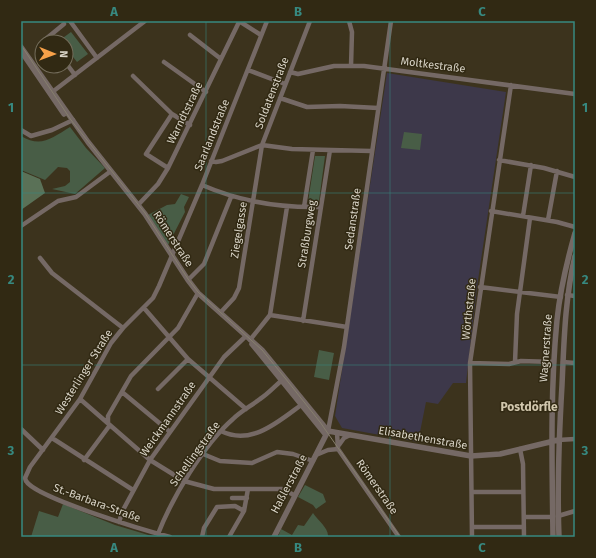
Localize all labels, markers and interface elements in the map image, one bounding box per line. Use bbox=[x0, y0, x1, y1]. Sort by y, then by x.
text: A bbox=[109, 4, 118, 19]
text: B bbox=[294, 4, 302, 19]
text: C bbox=[478, 4, 486, 19]
north arrow bbox=[34, 34, 74, 74]
text: N bbox=[57, 50, 70, 58]
street label: Soldatenstraße bbox=[252, 55, 292, 131]
street label: Moltkestraße bbox=[400, 55, 466, 75]
street label: Warndtstraße bbox=[164, 80, 206, 146]
street label: Saarlandstraße bbox=[192, 97, 232, 173]
text: 1 bbox=[8, 100, 14, 115]
text: 1 bbox=[582, 100, 588, 115]
street label: Sedanstraße bbox=[342, 187, 364, 251]
street label: Straßburgweg bbox=[295, 199, 319, 269]
street label: Ziegelgasse bbox=[228, 201, 250, 259]
street label: Römerstraße bbox=[150, 209, 196, 269]
text: 2 bbox=[8, 272, 15, 287]
text: 2 bbox=[582, 272, 589, 287]
street label: Wörthstraße bbox=[459, 278, 479, 340]
street label: Wagnerstraße bbox=[537, 313, 555, 383]
street label: Westerlinger Straße bbox=[53, 327, 115, 417]
street label: Weickmannstraße bbox=[137, 379, 199, 459]
district label: Postdörfle bbox=[500, 400, 558, 414]
street label: Schellingstraße bbox=[167, 419, 223, 489]
street label: Elisabethenstraße bbox=[378, 424, 468, 452]
text: 3 bbox=[7, 443, 15, 458]
text: 3 bbox=[581, 443, 589, 458]
street label: Haßlerstraße bbox=[268, 452, 310, 516]
street label: Römerstraße bbox=[353, 457, 401, 517]
street label: St.-Barbara-Straße bbox=[52, 481, 142, 525]
text: A bbox=[109, 540, 118, 555]
text: B bbox=[294, 540, 302, 555]
text: C bbox=[478, 540, 486, 555]

